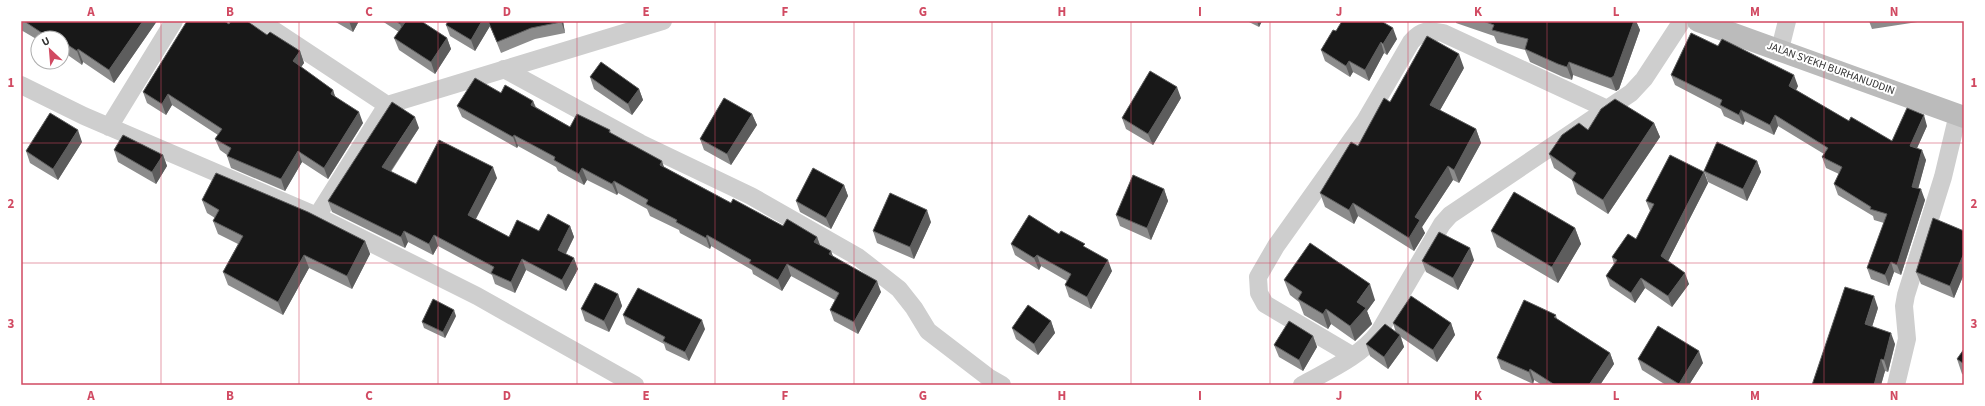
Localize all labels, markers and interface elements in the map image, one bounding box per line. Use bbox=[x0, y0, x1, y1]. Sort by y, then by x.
text: A bbox=[86, 3, 95, 21]
text: B bbox=[226, 3, 234, 21]
text: C bbox=[365, 3, 373, 21]
text: D bbox=[503, 3, 511, 21]
text: E bbox=[642, 3, 650, 21]
text: F bbox=[782, 3, 789, 21]
text: G bbox=[919, 3, 927, 21]
text: H bbox=[1058, 3, 1066, 21]
text: I bbox=[1198, 3, 1202, 21]
text: J bbox=[1336, 3, 1342, 21]
text: K bbox=[1474, 3, 1483, 21]
text: L bbox=[1613, 3, 1620, 21]
text: M bbox=[1750, 3, 1760, 21]
text: N bbox=[1890, 3, 1898, 21]
north arrow bbox=[30, 30, 70, 70]
text: U bbox=[39, 33, 52, 50]
street label: JALAN SYEKH BURHANUDDIN bbox=[1765, 38, 1897, 98]
text: 1 bbox=[8, 74, 15, 92]
text: 1 bbox=[1971, 74, 1978, 92]
text: 2 bbox=[8, 195, 15, 213]
text: 2 bbox=[1971, 195, 1978, 213]
text: 3 bbox=[8, 315, 15, 333]
text: 3 bbox=[1971, 315, 1978, 333]
text: A bbox=[86, 387, 95, 405]
text: B bbox=[226, 387, 234, 405]
text: C bbox=[365, 387, 373, 405]
text: D bbox=[503, 387, 511, 405]
text: E bbox=[642, 387, 650, 405]
text: F bbox=[782, 387, 789, 405]
text: G bbox=[919, 387, 927, 405]
text: H bbox=[1058, 387, 1066, 405]
text: I bbox=[1198, 387, 1202, 405]
text: J bbox=[1336, 387, 1342, 405]
text: K bbox=[1474, 387, 1483, 405]
text: L bbox=[1613, 387, 1620, 405]
text: M bbox=[1750, 387, 1760, 405]
text: N bbox=[1890, 387, 1898, 405]

